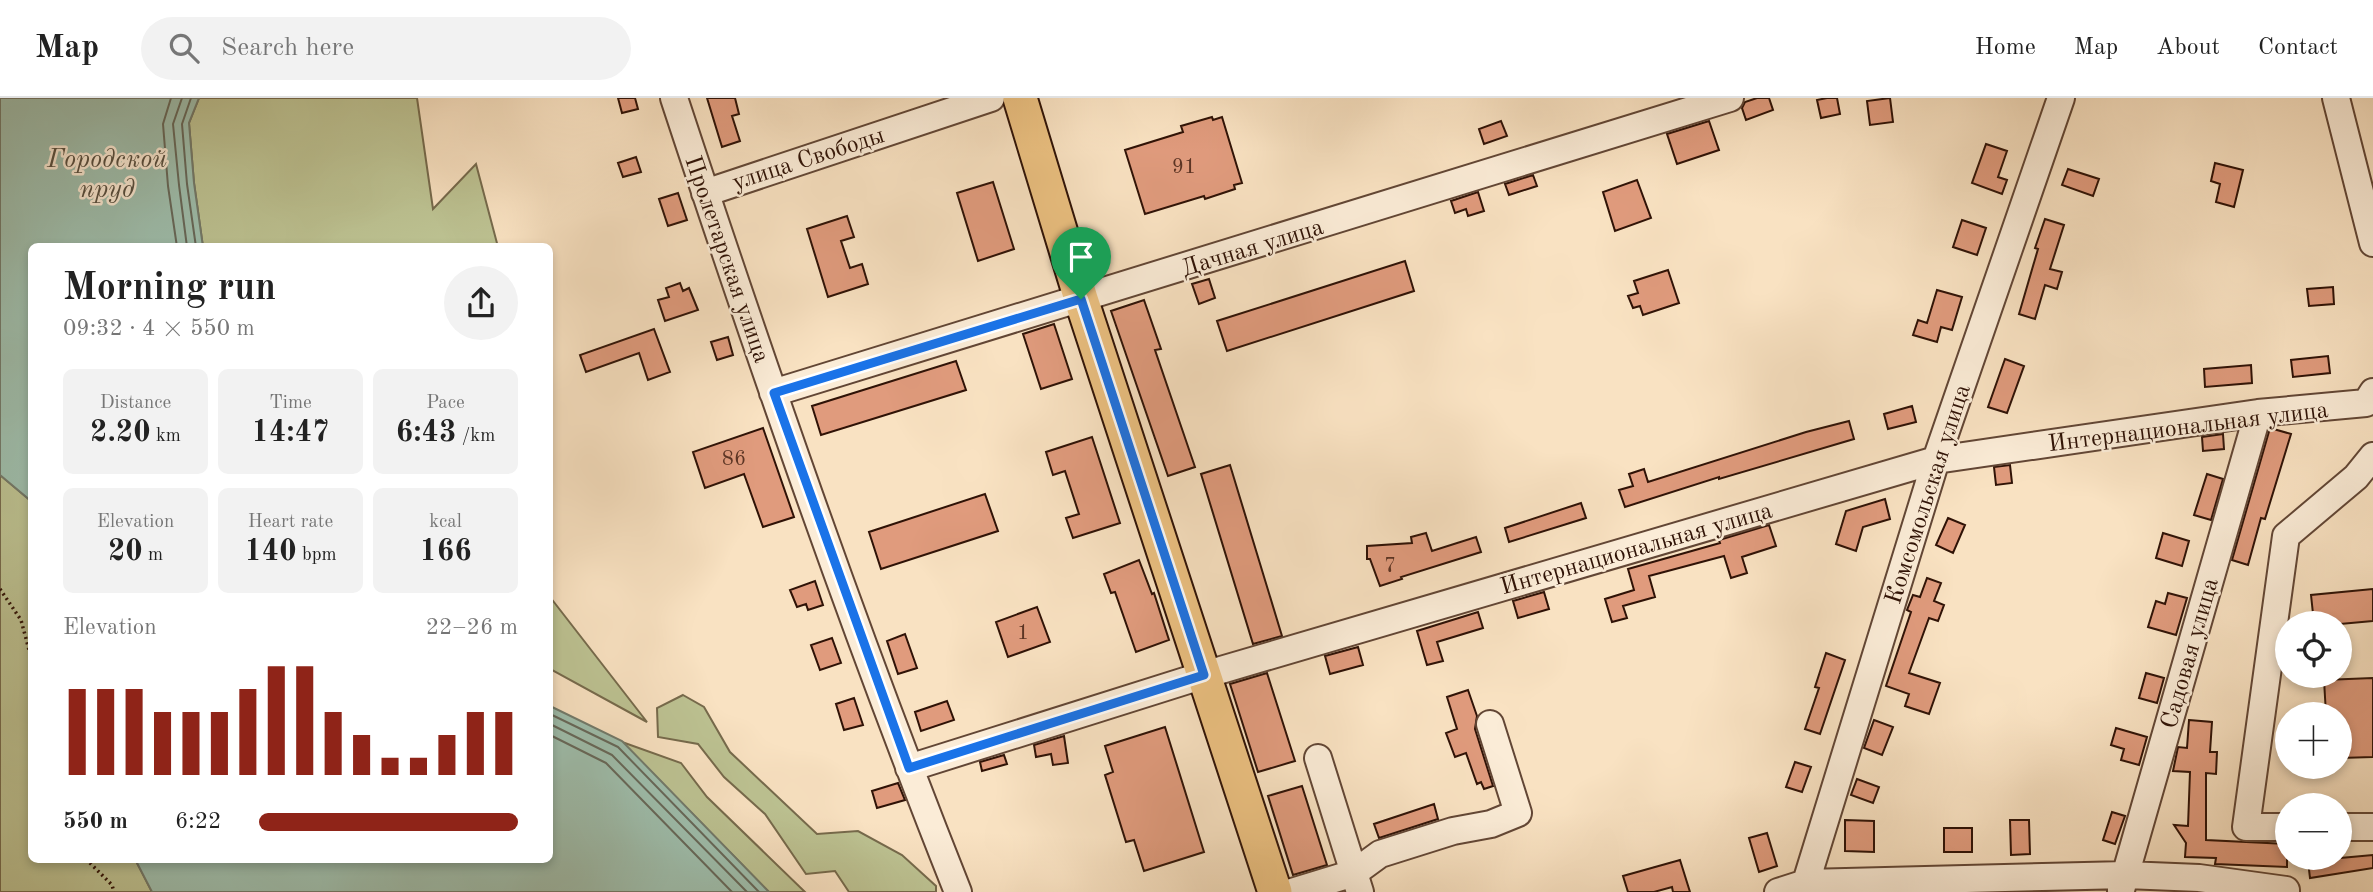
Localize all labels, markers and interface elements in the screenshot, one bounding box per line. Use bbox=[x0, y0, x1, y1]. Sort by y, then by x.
search box bbox=[141, 17, 631, 80]
icon: search bbox=[165, 29, 203, 67]
text: Map bbox=[35, 32, 99, 65]
text: Search here bbox=[221, 35, 354, 61]
text: Home bbox=[1975, 36, 2036, 60]
text: Map bbox=[2074, 36, 2118, 60]
text: About bbox=[2156, 36, 2220, 60]
text: Contact bbox=[2258, 36, 2338, 60]
street label: улица Свободы bbox=[730, 124, 888, 196]
water label: Городской пруд bbox=[46, 147, 167, 203]
street label: Пролетарская улица bbox=[679, 153, 773, 366]
house number: 91 bbox=[1172, 157, 1196, 178]
street label: Дачная улица bbox=[1179, 216, 1327, 282]
pin bbox=[1051, 227, 1111, 299]
icon: arrive bbox=[1062, 238, 1100, 276]
button: share bbox=[444, 266, 518, 340]
text: Morning run bbox=[63, 270, 276, 308]
text: 09:32 · 4 × 550 m bbox=[63, 317, 255, 340]
street label: Комсомольская улица bbox=[1882, 382, 1976, 607]
text: Distance bbox=[100, 394, 171, 413]
text: Time bbox=[269, 394, 312, 413]
text: Pace bbox=[426, 394, 465, 413]
street label: Интернациональная улица bbox=[2047, 399, 2330, 457]
text: 2.20 bbox=[90, 418, 151, 448]
text: 14:47 bbox=[252, 418, 330, 448]
text: 6:43 bbox=[396, 418, 456, 448]
text: km bbox=[151, 427, 181, 446]
text: /km bbox=[456, 427, 495, 446]
house number: 86 bbox=[722, 449, 746, 470]
street label: Интернациональная улица bbox=[1498, 499, 1776, 600]
text: Elevation bbox=[97, 513, 174, 532]
text: Heart rate bbox=[248, 513, 333, 532]
text: kcal bbox=[429, 513, 462, 532]
text: 20 bbox=[108, 537, 143, 567]
text: 140 bbox=[244, 537, 297, 567]
text: 166 bbox=[419, 537, 472, 567]
text: m bbox=[143, 546, 163, 565]
text: bpm bbox=[297, 546, 337, 565]
house number: 7 bbox=[1384, 556, 1396, 577]
street label: Садовая улица bbox=[2158, 575, 2224, 732]
map controls bbox=[2275, 611, 2352, 870]
button: locate bbox=[2275, 611, 2352, 688]
text: Elevation bbox=[63, 616, 157, 639]
text: 22–26 m bbox=[426, 616, 518, 639]
house number: 1 bbox=[1017, 623, 1029, 644]
button: + bbox=[2275, 702, 2352, 779]
button: − bbox=[2275, 793, 2352, 870]
text: 550 m bbox=[63, 810, 128, 833]
text: 6:22 bbox=[175, 810, 221, 833]

